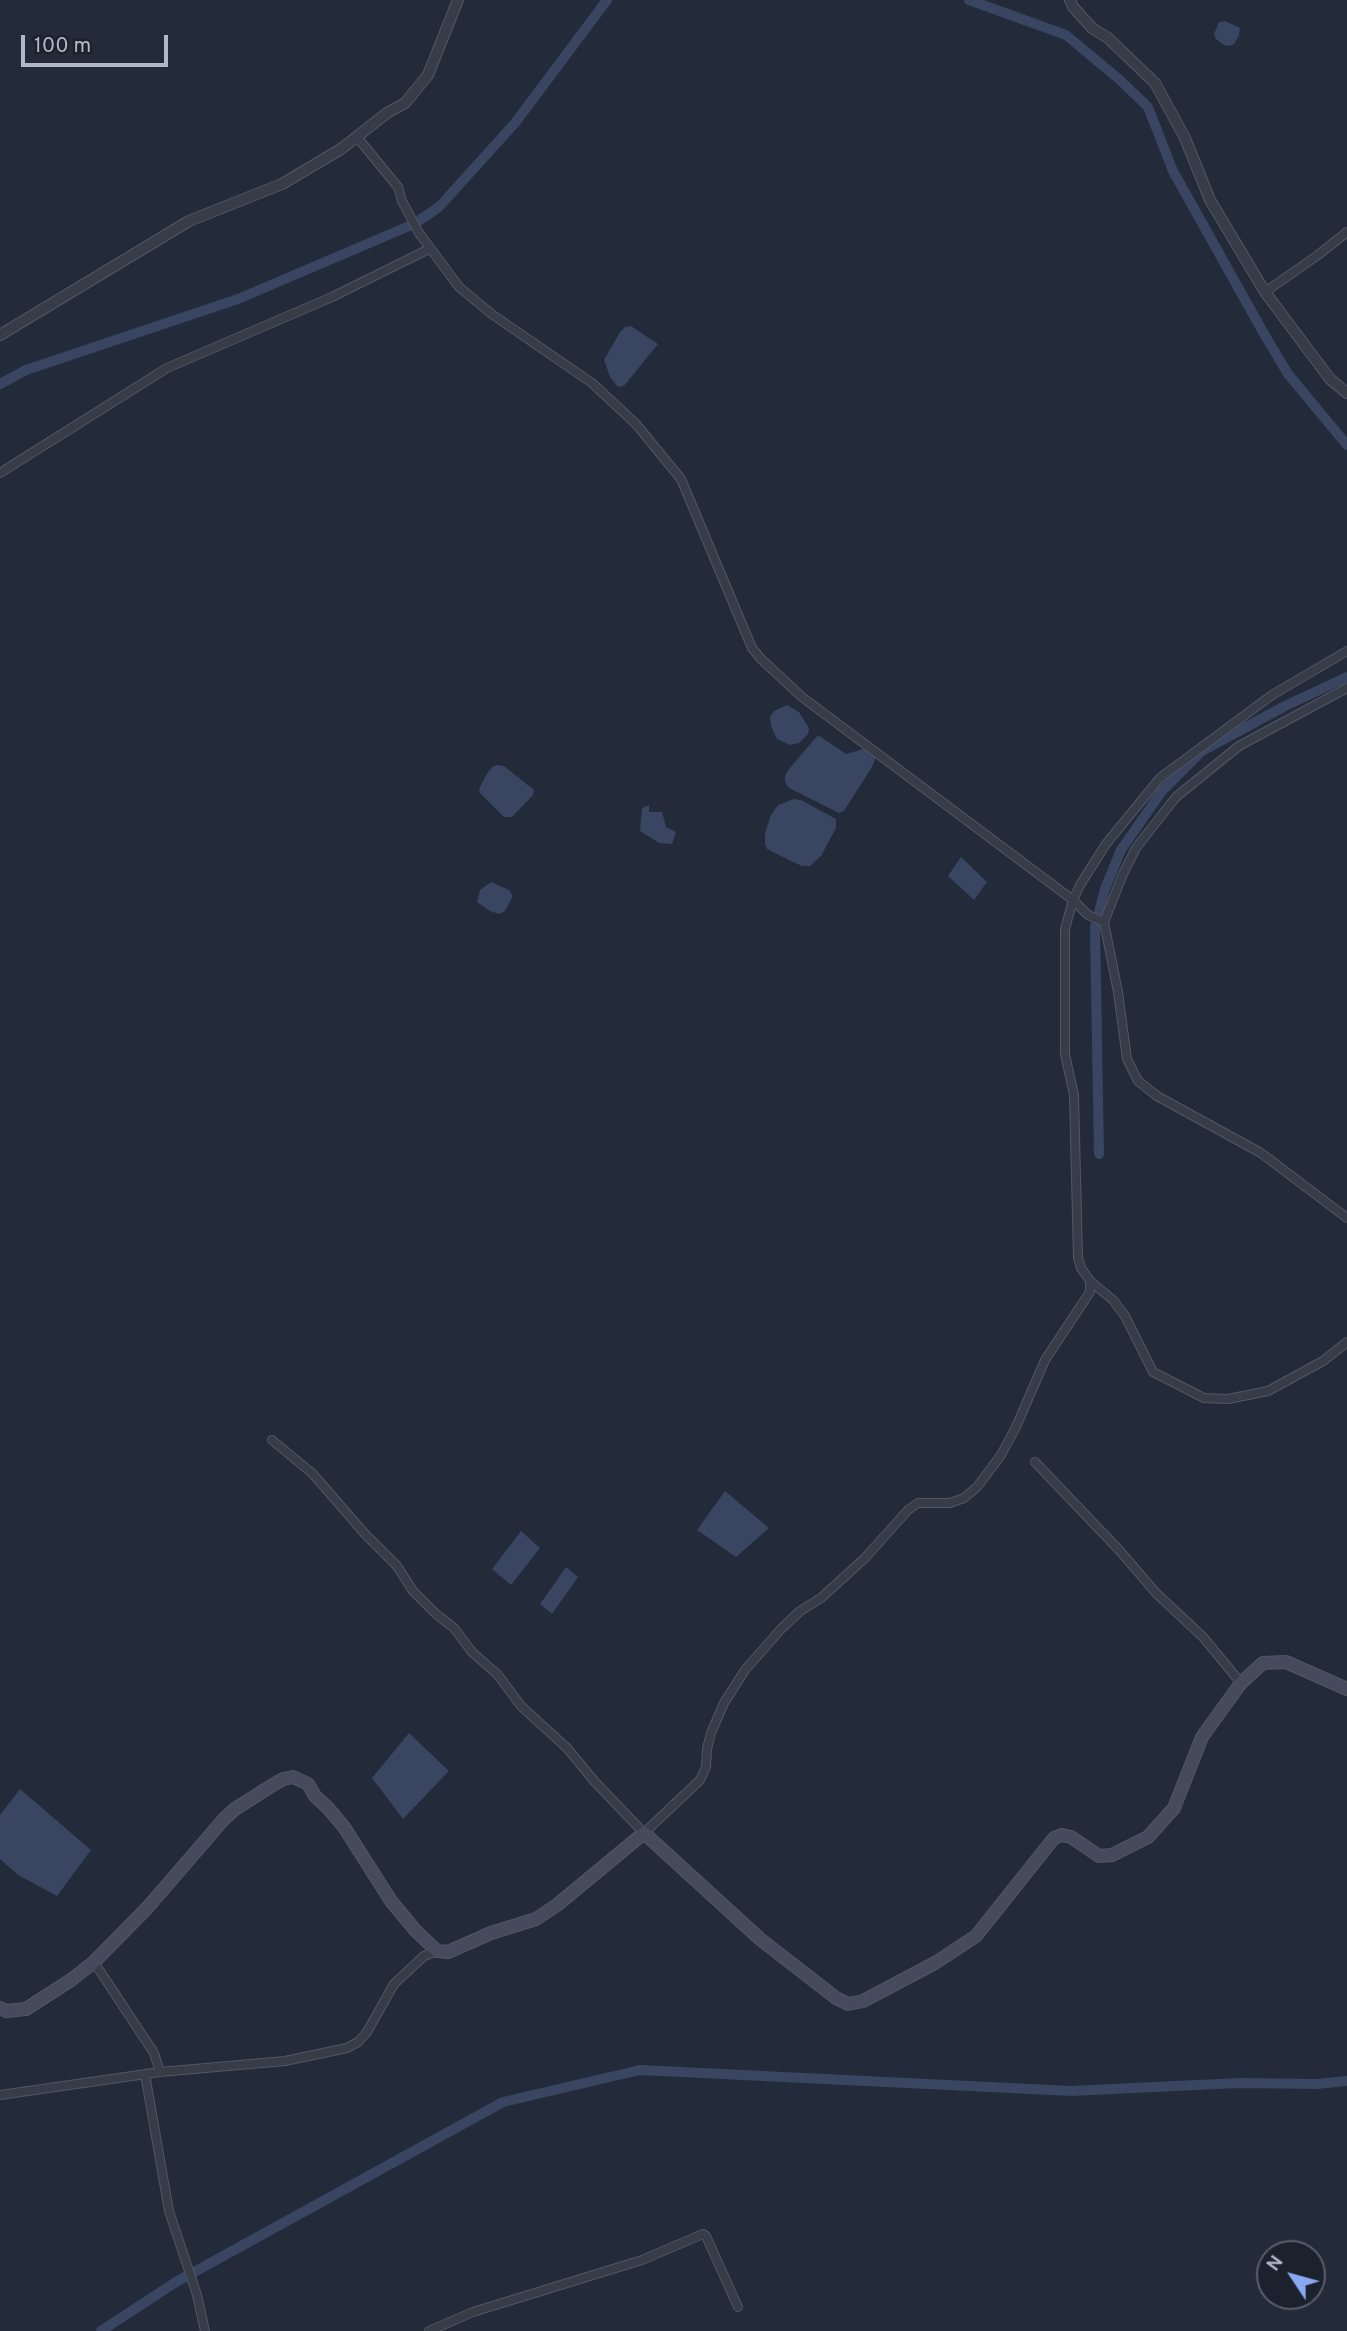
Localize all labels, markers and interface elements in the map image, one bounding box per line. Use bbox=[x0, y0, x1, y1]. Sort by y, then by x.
scale bar bbox=[24, 21, 172, 65]
text: 100 m bbox=[34, 33, 91, 60]
north arrow bbox=[1256, 2240, 1326, 2310]
text: N bbox=[1262, 2251, 1289, 2276]

